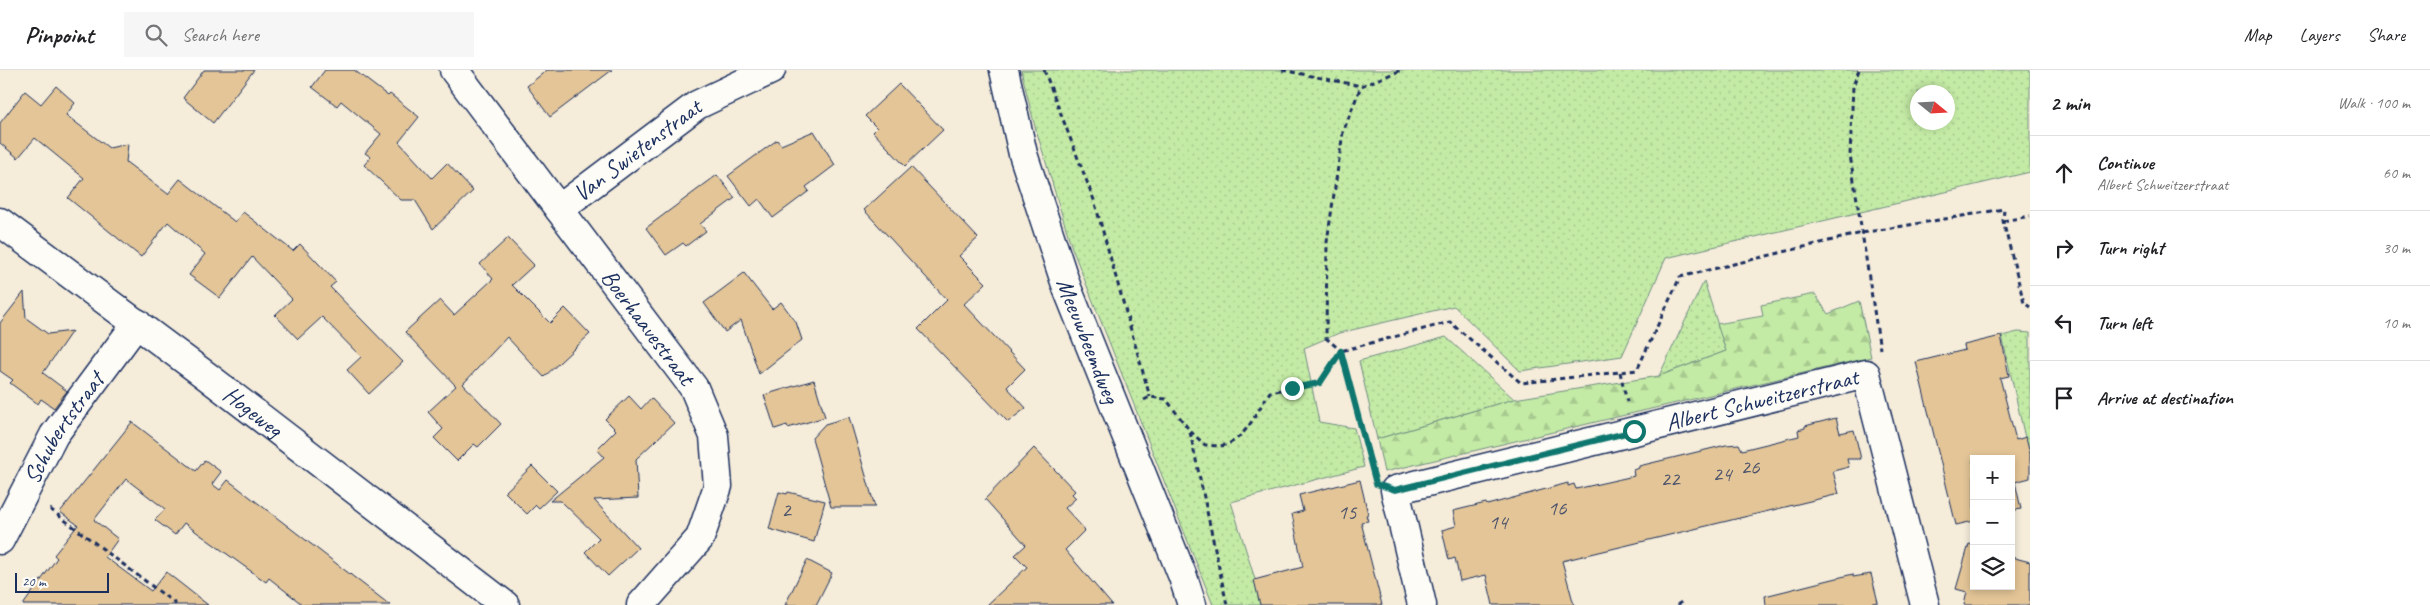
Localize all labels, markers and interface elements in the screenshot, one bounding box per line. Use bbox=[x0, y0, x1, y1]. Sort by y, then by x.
search box bbox=[124, 12, 474, 57]
text: Pinpoint bbox=[25, 20, 94, 50]
icon: search bbox=[142, 21, 170, 49]
text: Search here bbox=[182, 23, 259, 47]
text: Map bbox=[2244, 24, 2272, 46]
text: Layers bbox=[2300, 24, 2339, 46]
text: Share bbox=[2367, 24, 2405, 46]
north arrow bbox=[1910, 85, 1955, 130]
text: 2 min bbox=[2050, 90, 2090, 116]
street label: Van Swietenstraat bbox=[567, 91, 709, 208]
text: Walk · 100 m bbox=[2338, 93, 2410, 113]
text: Continue bbox=[2097, 151, 2154, 175]
icon: ahead bbox=[2050, 159, 2078, 187]
text: 60 m bbox=[2383, 163, 2410, 183]
text: Albert Schweitzerstraat bbox=[2097, 175, 2228, 195]
icon: right bbox=[2050, 234, 2078, 262]
text: Turn right bbox=[2097, 236, 2164, 260]
text: 30 m bbox=[2383, 238, 2410, 258]
street label: Boerhaavestraat bbox=[595, 263, 703, 393]
street label: Meeuwbeemdweg bbox=[1050, 275, 1127, 409]
icon: left bbox=[2050, 309, 2078, 337]
text: Turn left bbox=[2097, 311, 2152, 335]
text: 10 m bbox=[2383, 313, 2410, 333]
street label: Albert Schweitzerstraat bbox=[1663, 361, 1863, 438]
street label: Schubertstraat bbox=[17, 364, 112, 489]
route end bbox=[1281, 377, 1304, 400]
street label: Hogeweg bbox=[217, 379, 290, 445]
icon: arrive bbox=[2050, 384, 2078, 412]
text: Arrive at destination bbox=[2097, 386, 2233, 410]
route start bbox=[1623, 420, 1646, 443]
house number: 26 bbox=[1741, 454, 1760, 480]
map controls bbox=[1970, 455, 2015, 590]
button: + bbox=[1970, 455, 2015, 500]
house number: 24 bbox=[1713, 461, 1734, 487]
house number: 22 bbox=[1661, 466, 1681, 492]
house number: 16 bbox=[1548, 495, 1567, 521]
house number: 2 bbox=[781, 497, 792, 523]
house number: 15 bbox=[1338, 499, 1358, 525]
button: − bbox=[1970, 500, 2015, 545]
house number: 14 bbox=[1489, 509, 1510, 535]
button: layers bbox=[1970, 545, 2015, 590]
scale bar bbox=[15, 570, 109, 593]
text: 20 m bbox=[22, 573, 46, 590]

